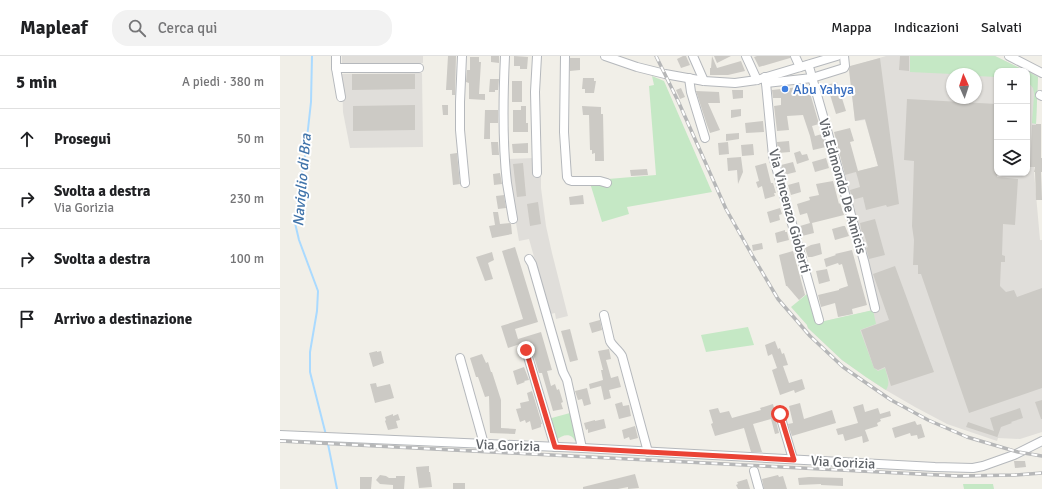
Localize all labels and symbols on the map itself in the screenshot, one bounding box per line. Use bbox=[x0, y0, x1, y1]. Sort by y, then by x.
north arrow bbox=[946, 68, 982, 104]
place label: Abu Yahya bbox=[793, 81, 854, 98]
marker: Abu Yahya bbox=[780, 84, 790, 94]
street label: Via Edmondo De Amicis bbox=[815, 116, 870, 256]
water label: Naviglio di Bra bbox=[289, 133, 315, 227]
street label: Via Vincenzo Gioberti bbox=[765, 147, 814, 275]
route end bbox=[517, 341, 535, 359]
route start bbox=[771, 405, 789, 423]
street label: Via Gorizia bbox=[475, 436, 541, 455]
street label: Via Gorizia bbox=[810, 452, 876, 473]

